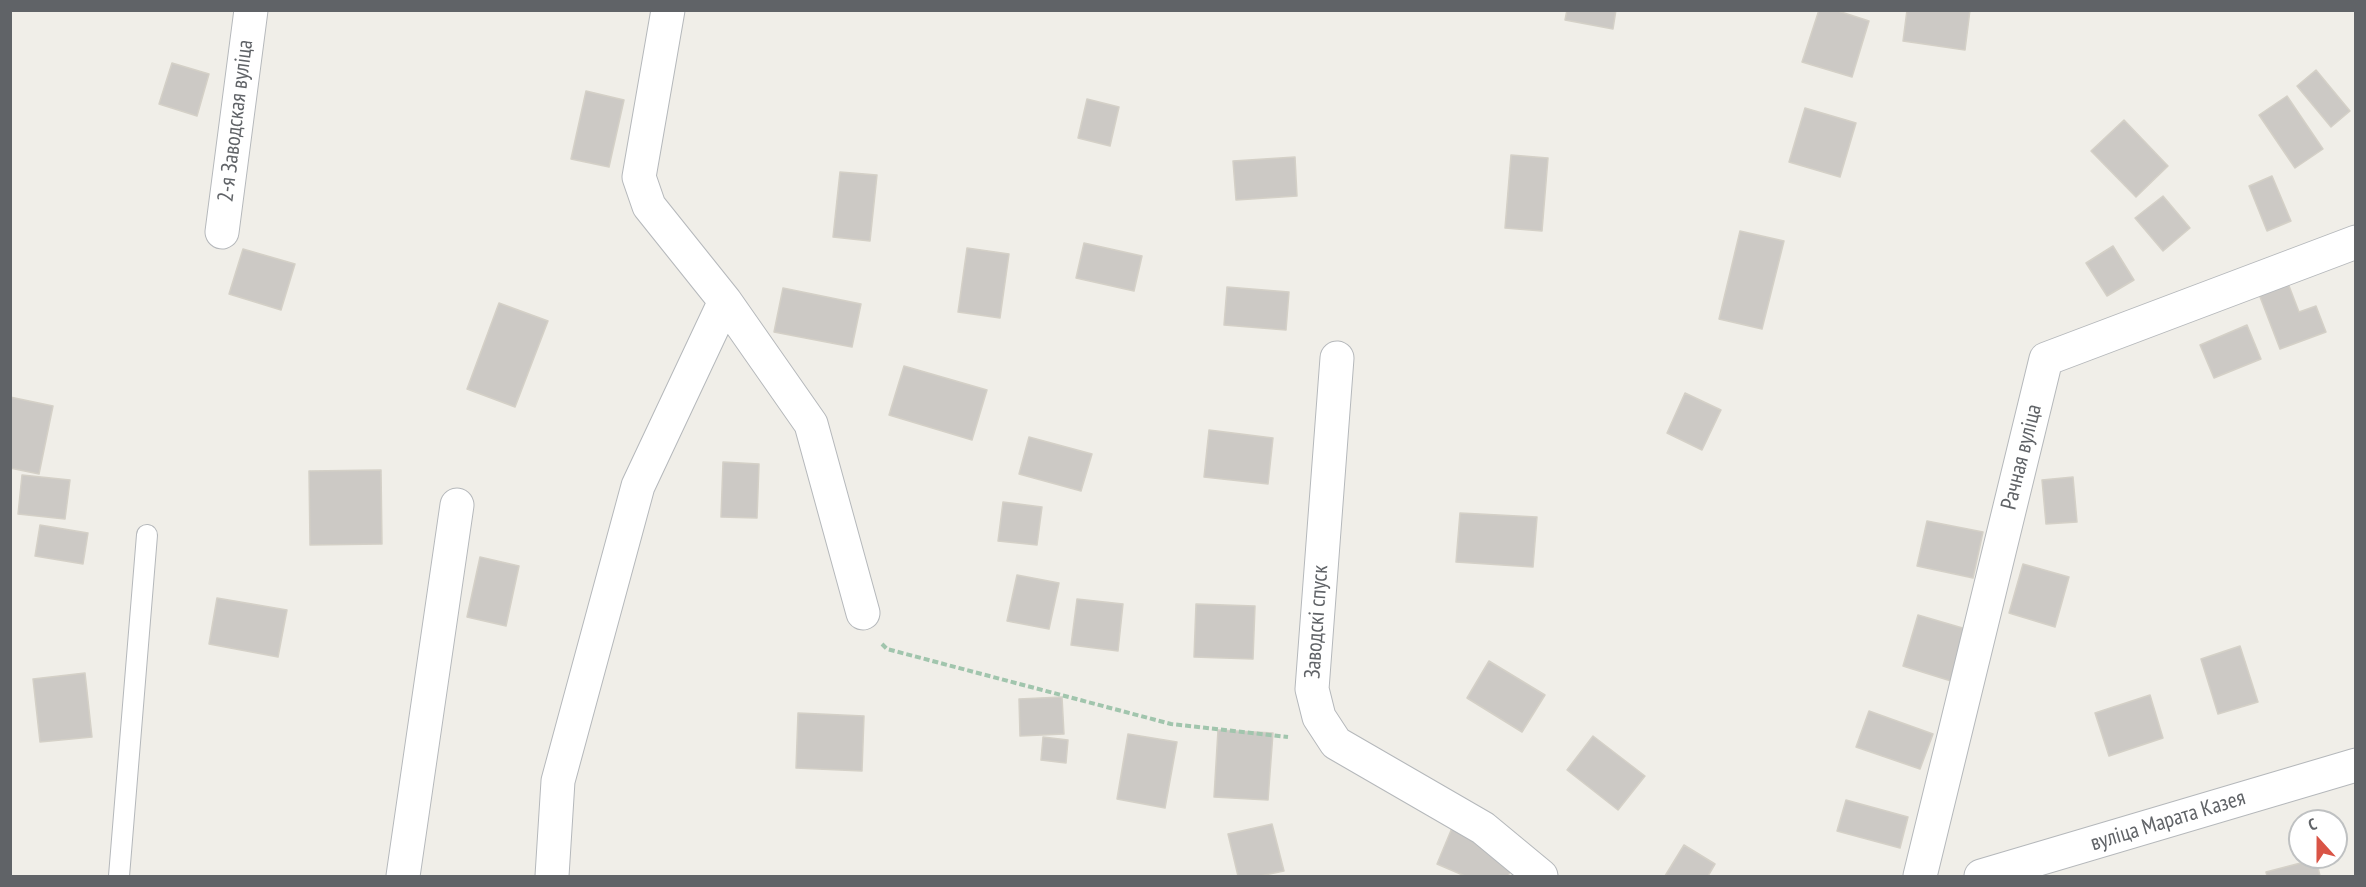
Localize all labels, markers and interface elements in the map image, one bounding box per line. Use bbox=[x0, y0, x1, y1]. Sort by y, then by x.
street label: 2-я Заводская вуліца bbox=[213, 38, 259, 204]
street label: Рачная вуліца bbox=[1996, 402, 2048, 512]
street label: Заводскі спуск bbox=[1300, 564, 1334, 680]
street label: вуліца Марата Казея bbox=[2087, 785, 2249, 857]
north arrow bbox=[2288, 809, 2348, 869]
text: С bbox=[2305, 813, 2319, 835]

